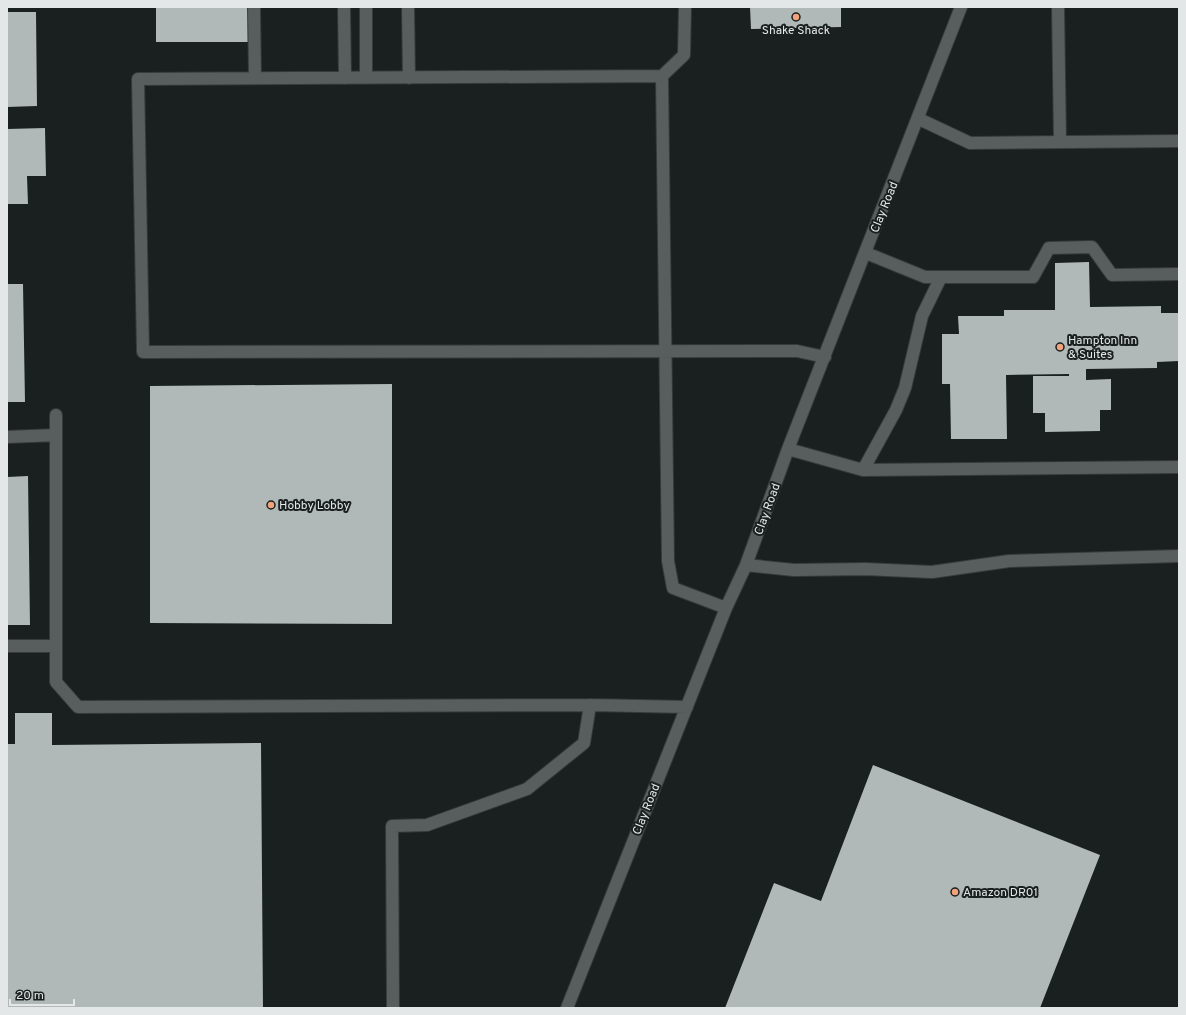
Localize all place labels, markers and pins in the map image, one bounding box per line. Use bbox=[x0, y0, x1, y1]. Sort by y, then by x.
marker: Shake Shack bbox=[791, 12, 801, 22]
place label: Shake Shack bbox=[762, 23, 830, 39]
place label: Hampton Inn & Suites bbox=[1068, 333, 1137, 363]
marker: Hampton Inn & Suites bbox=[1055, 342, 1065, 352]
place label: Hobby Lobby bbox=[279, 498, 350, 514]
marker: Hobby Lobby bbox=[266, 500, 276, 510]
place label: Amazon DR01 bbox=[963, 885, 1038, 901]
marker: Amazon DR01 bbox=[950, 887, 960, 897]

